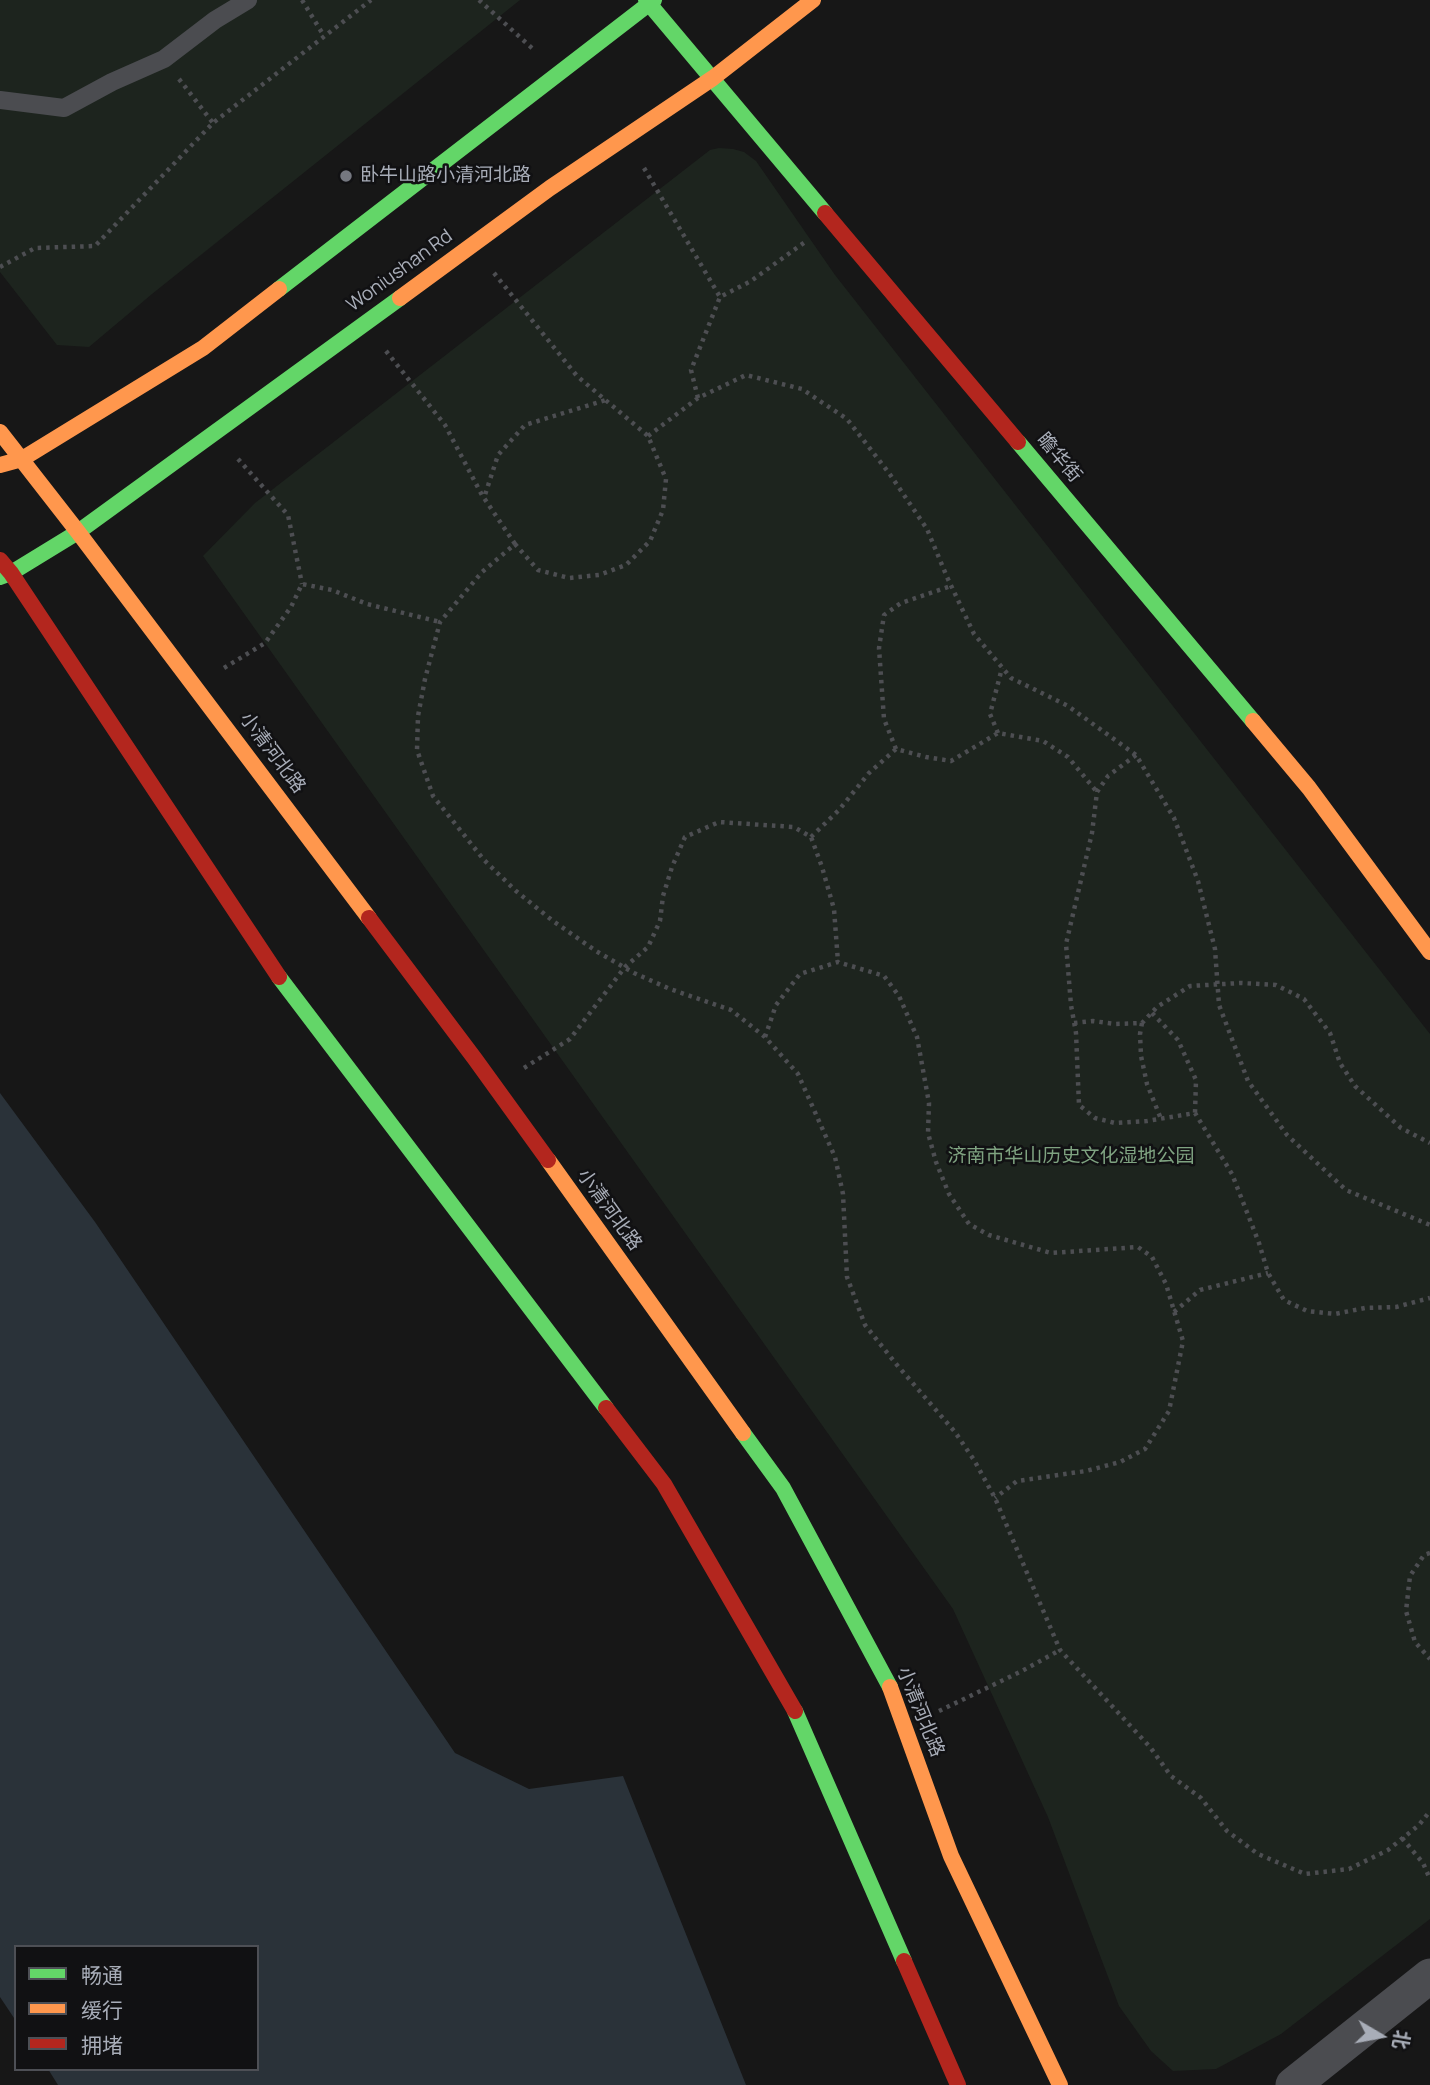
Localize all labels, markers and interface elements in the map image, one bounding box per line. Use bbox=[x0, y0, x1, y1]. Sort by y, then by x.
place label: 卧牛山路小清河北路 bbox=[360, 165, 531, 187]
marker: 卧牛山路小清河北路 bbox=[338, 168, 354, 184]
street label: Woniushan Rd bbox=[343, 225, 457, 317]
street label: 瞻华街 bbox=[1032, 429, 1086, 487]
street label: 小清河北路 bbox=[234, 708, 310, 798]
park label: 济南市华山历史文化湿地公园 bbox=[948, 1146, 1194, 1168]
street label: 小清河北路 bbox=[572, 1165, 646, 1255]
street label: 小清河北路 bbox=[892, 1664, 948, 1760]
legend bbox=[14, 1945, 259, 2071]
text: 畅通 bbox=[81, 1961, 123, 1989]
text: 缓行 bbox=[81, 1996, 123, 2024]
north arrow bbox=[1346, 2001, 1416, 2071]
text: 北 bbox=[1387, 2028, 1416, 2051]
text: 拥堵 bbox=[81, 2031, 123, 2059]

